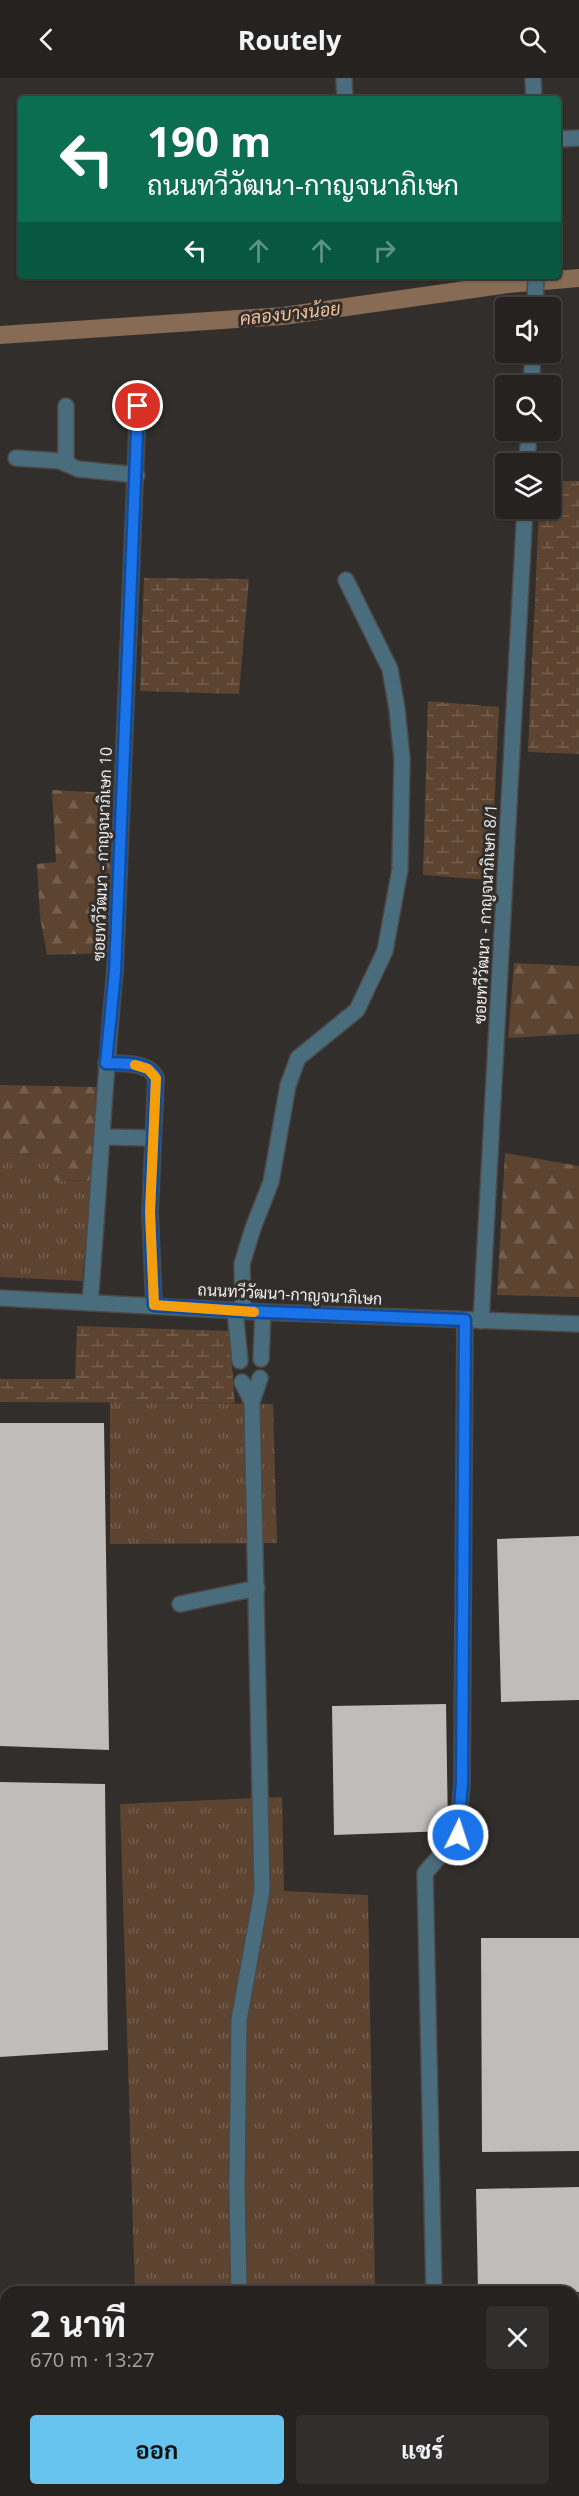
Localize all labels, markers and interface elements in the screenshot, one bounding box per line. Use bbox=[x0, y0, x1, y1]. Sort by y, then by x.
text: Routely bbox=[238, 21, 341, 58]
icon: back bbox=[30, 23, 63, 56]
icon: search bbox=[516, 23, 549, 56]
text: 190 m bbox=[147, 112, 271, 169]
icon: left bbox=[48, 120, 126, 198]
text: ถนนทวีวัฒนา-กาญจนาภิเษก bbox=[147, 166, 459, 203]
icon: left bbox=[179, 234, 212, 267]
icon: ahead bbox=[242, 234, 275, 267]
icon: ahead bbox=[305, 234, 338, 267]
icon: right bbox=[368, 234, 401, 267]
water label: คลองบางน้อย bbox=[239, 296, 341, 330]
map controls bbox=[495, 297, 561, 519]
button: sound bbox=[495, 297, 561, 363]
button: search bbox=[495, 375, 561, 441]
pin bbox=[112, 380, 163, 431]
icon: arrive bbox=[121, 389, 154, 422]
button: layers bbox=[495, 453, 561, 519]
street label: ซอยทวีวัฒนา - กาญจนาภิเษก 10 bbox=[87, 746, 117, 962]
street label: ซอยทวีวัฒนา - กาญจนาภิเษก 8/1 bbox=[468, 803, 502, 1025]
street label: ถนนทวีวัฒนา-กาญจนาภิเษก bbox=[197, 1278, 383, 1310]
position arrow bbox=[426, 1803, 490, 1867]
text: 2 นาที bbox=[30, 2299, 126, 2348]
button: close bbox=[486, 2306, 549, 2369]
text: 670 m · 13:27 bbox=[30, 2346, 155, 2373]
button: ออก bbox=[30, 2415, 284, 2484]
button: แชร์ bbox=[296, 2415, 549, 2484]

